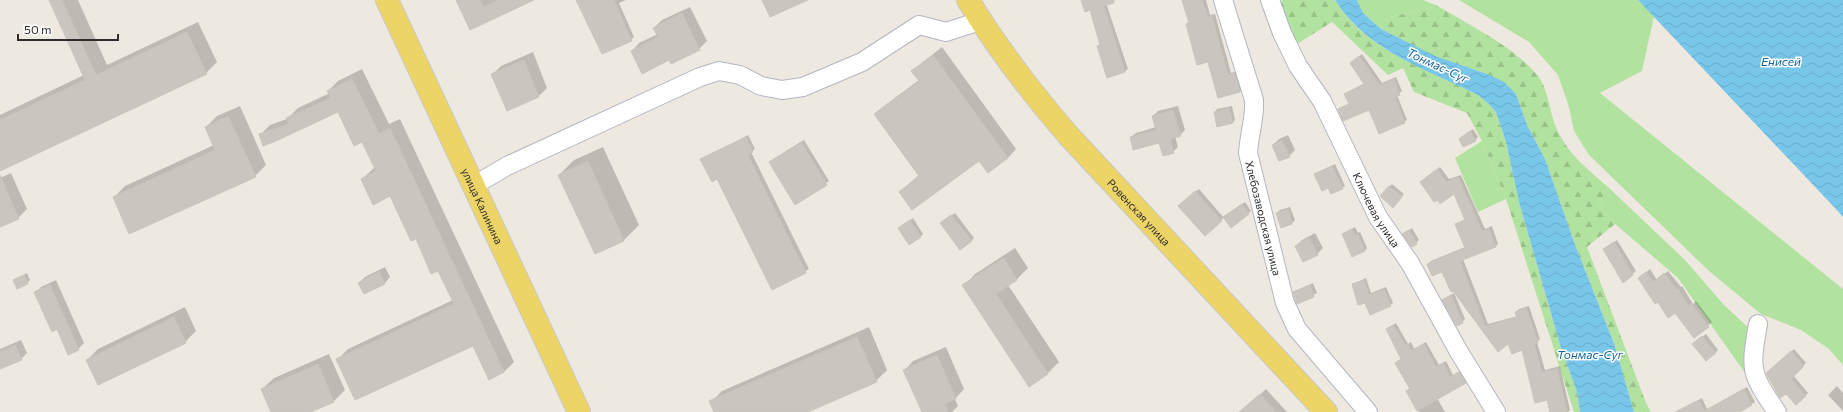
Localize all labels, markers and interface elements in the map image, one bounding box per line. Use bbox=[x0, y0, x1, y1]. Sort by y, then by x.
scale bar bbox=[18, 16, 118, 42]
text: 50 m bbox=[24, 22, 52, 36]
water label: Тонмас-Суг bbox=[1405, 45, 1472, 86]
water label: Енисей bbox=[1761, 54, 1801, 68]
street label: Хлебозаводская улица bbox=[1244, 159, 1284, 277]
street label: улица Калинина bbox=[460, 166, 506, 246]
street label: Ключевая улица bbox=[1351, 170, 1403, 249]
street label: Ровенская улица bbox=[1105, 176, 1174, 248]
water label: Тонмас-Суг bbox=[1557, 347, 1624, 361]

